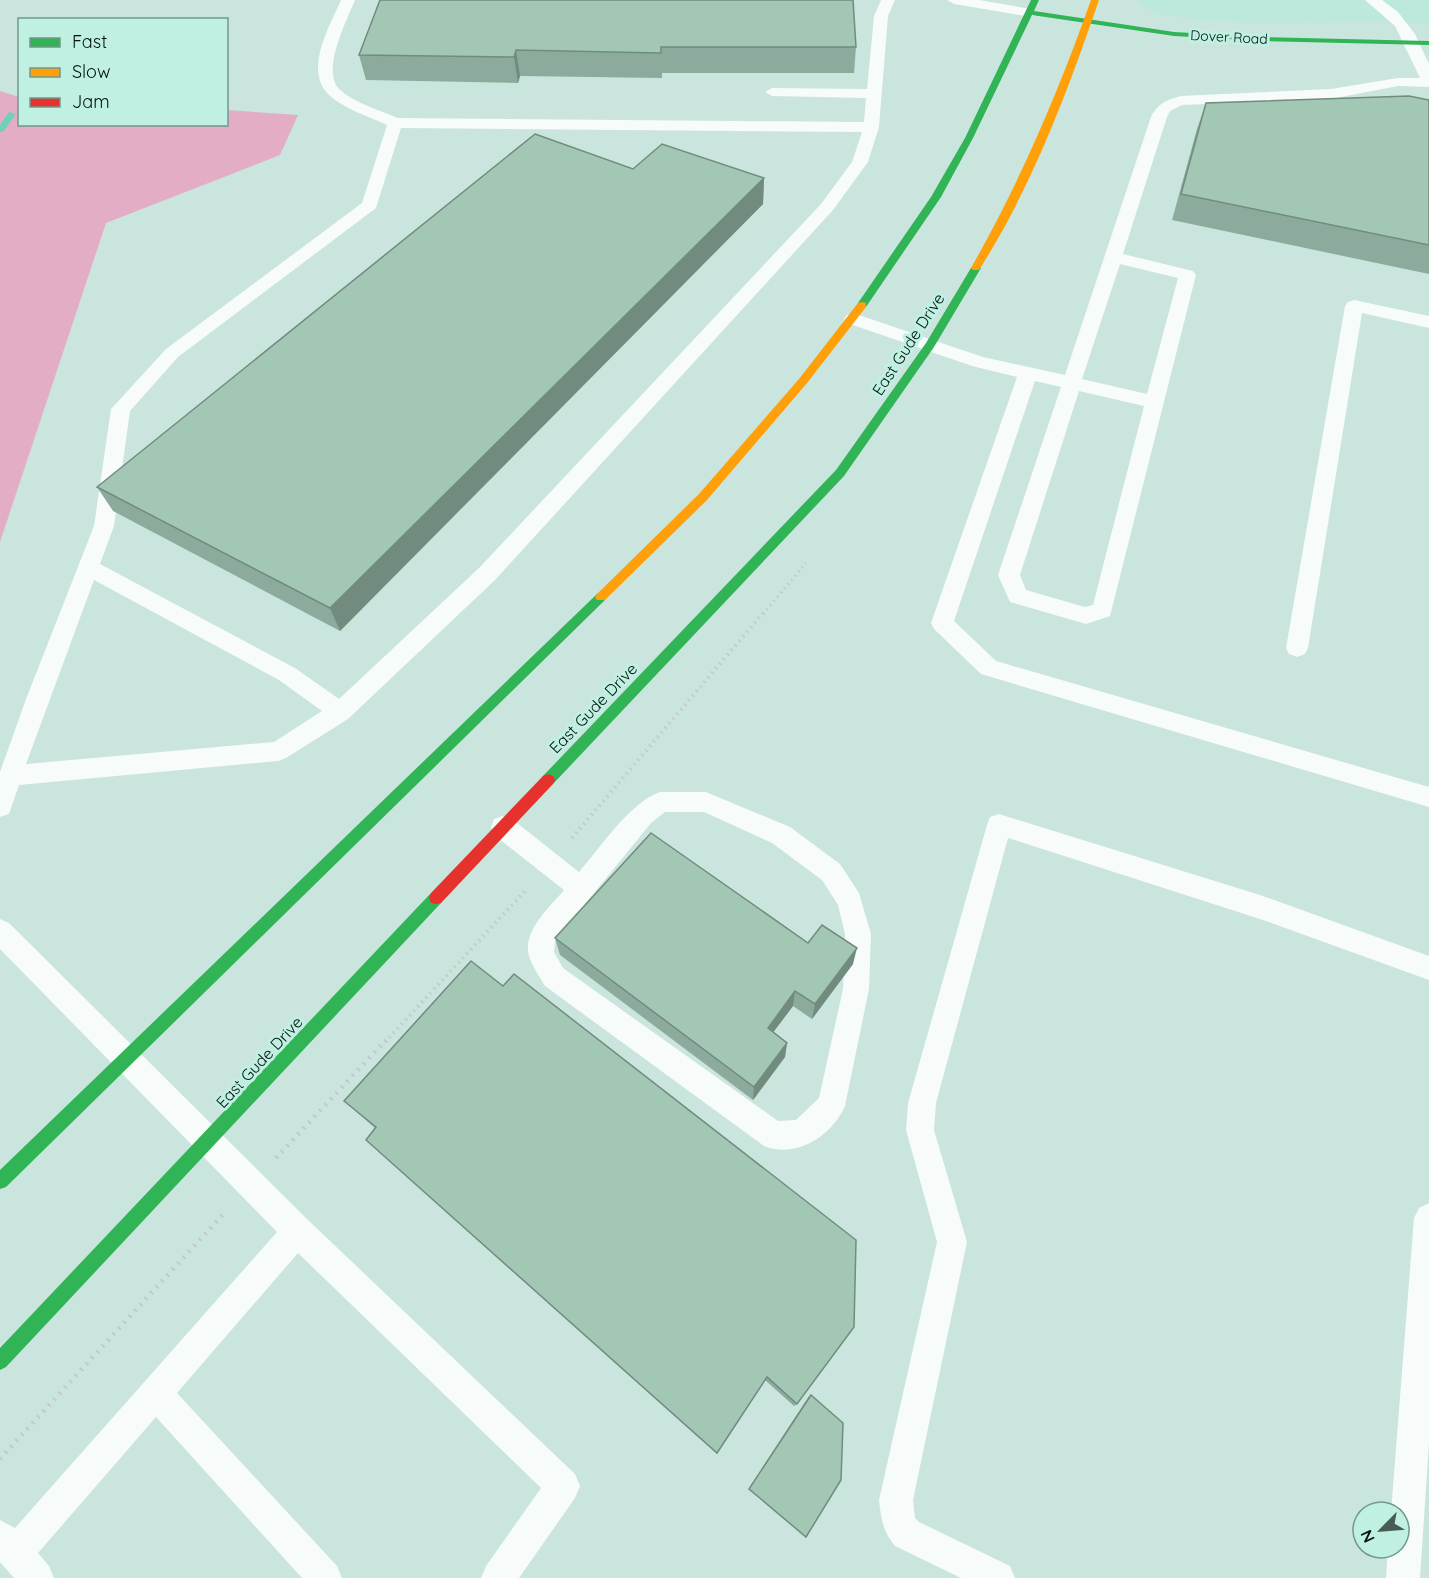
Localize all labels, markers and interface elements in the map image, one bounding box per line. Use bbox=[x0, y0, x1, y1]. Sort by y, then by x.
legend bbox=[18, 18, 228, 126]
street label: Dover Road bbox=[1190, 26, 1268, 48]
text: Fast bbox=[72, 30, 107, 53]
text: Slow bbox=[72, 60, 110, 83]
text: Jam bbox=[72, 90, 110, 113]
street label: East Gude Drive bbox=[868, 289, 948, 399]
street label: East Gude Drive bbox=[545, 659, 641, 757]
street label: East Gude Drive bbox=[211, 1012, 307, 1112]
north arrow bbox=[1351, 1500, 1411, 1560]
text: N bbox=[1356, 1527, 1379, 1546]

